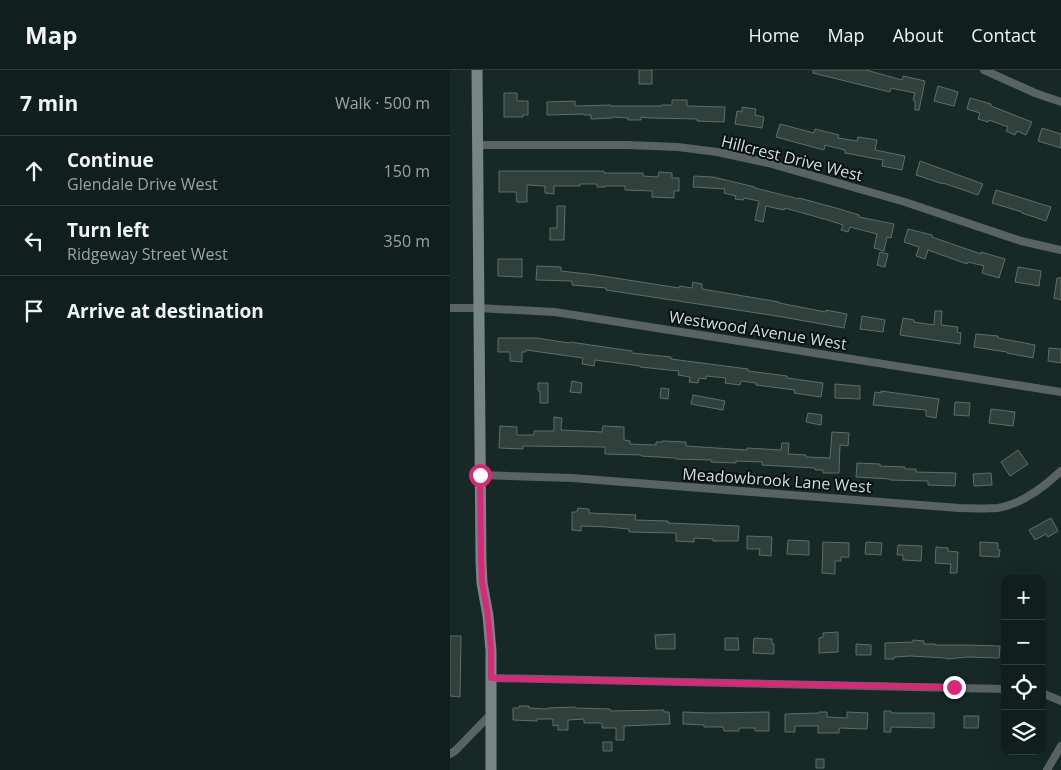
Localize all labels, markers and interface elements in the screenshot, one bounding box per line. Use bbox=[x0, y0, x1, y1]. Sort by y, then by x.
text: Map bbox=[25, 18, 77, 51]
text: Home bbox=[749, 23, 799, 47]
text: Map bbox=[827, 23, 865, 47]
text: About bbox=[893, 23, 943, 47]
text: Contact bbox=[971, 23, 1036, 47]
text: 7 min bbox=[20, 89, 78, 117]
text: Walk · 500 m bbox=[335, 92, 430, 114]
street label: Hillcrest Drive West bbox=[719, 130, 865, 186]
text: Continue bbox=[67, 147, 154, 173]
icon: ahead bbox=[20, 157, 48, 185]
text: 150 m bbox=[384, 160, 430, 182]
text: Glendale Drive West bbox=[67, 173, 218, 195]
text: Turn left bbox=[67, 217, 149, 243]
icon: left bbox=[20, 227, 48, 255]
text: 350 m bbox=[384, 230, 430, 252]
text: Ridgeway Street West bbox=[67, 243, 228, 265]
icon: arrive bbox=[20, 297, 48, 325]
text: Arrive at destination bbox=[67, 298, 264, 324]
street label: Westwood Avenue West bbox=[668, 305, 849, 355]
street label: Meadowbrook Lane West bbox=[682, 462, 873, 498]
route start bbox=[469, 464, 492, 487]
map controls bbox=[1001, 575, 1046, 755]
button: + bbox=[1001, 575, 1046, 620]
button: − bbox=[1001, 620, 1046, 665]
button: locate bbox=[1001, 665, 1046, 710]
route end bbox=[943, 676, 966, 699]
button: layers bbox=[1001, 710, 1046, 755]

